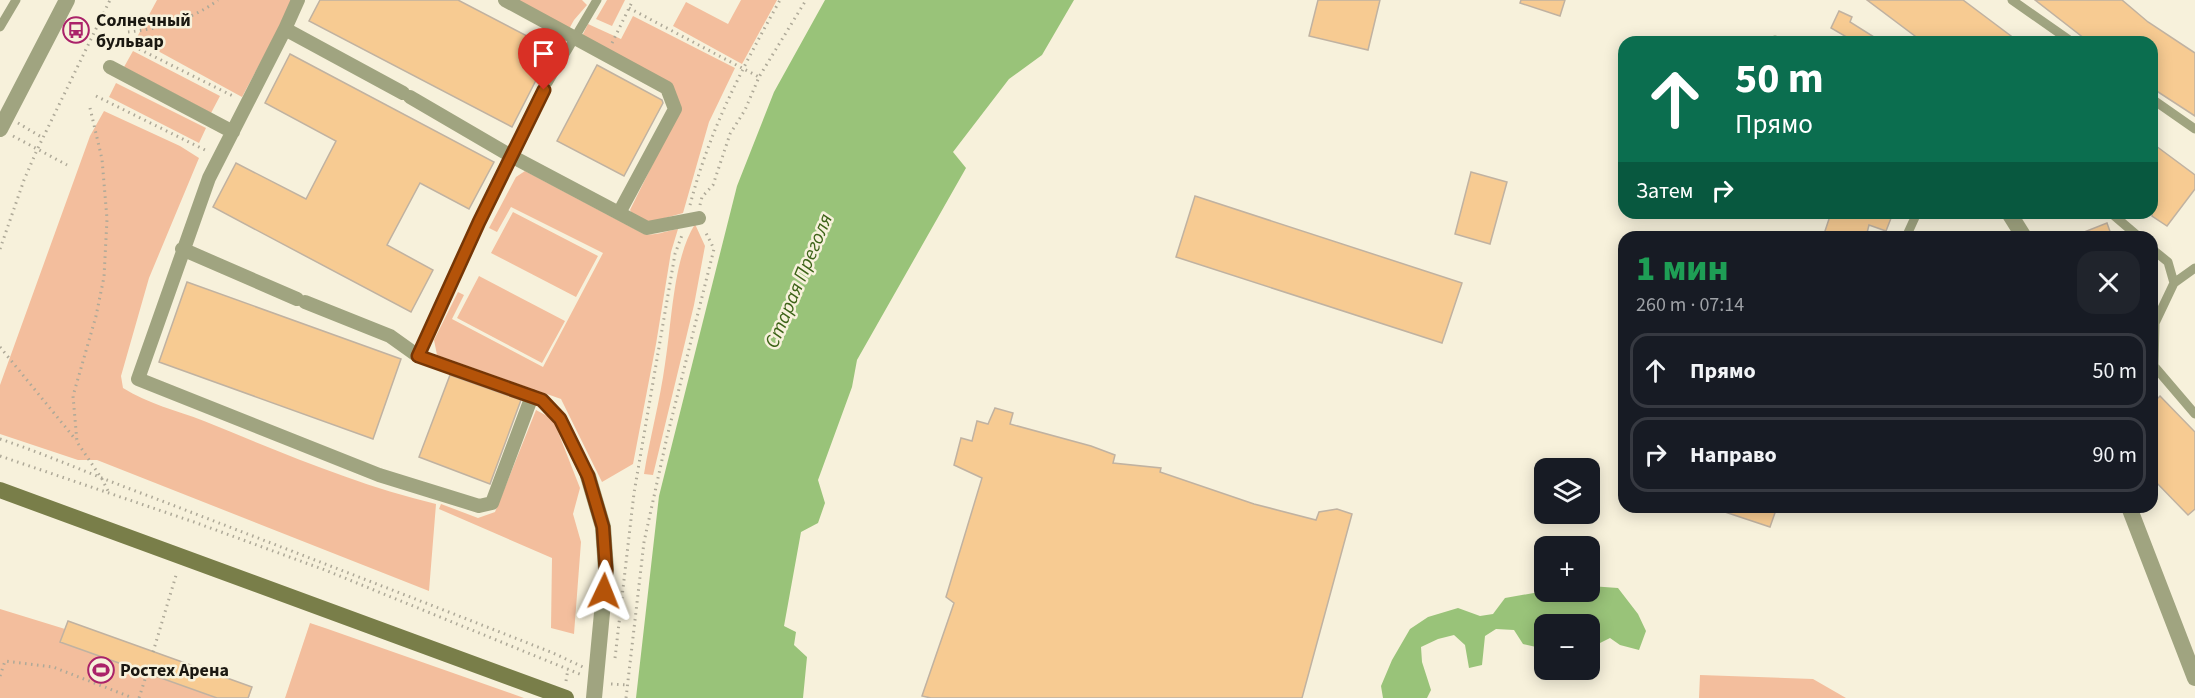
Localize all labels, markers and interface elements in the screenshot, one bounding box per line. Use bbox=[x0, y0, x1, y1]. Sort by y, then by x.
place label: Солнечный бульвар bbox=[96, 8, 191, 54]
bus stop icon: Солнечный бульвар bbox=[61, 15, 91, 45]
pin bbox=[518, 28, 569, 90]
icon: arrive bbox=[527, 37, 560, 70]
text: 50 m bbox=[1735, 49, 1824, 109]
icon: ahead bbox=[1636, 60, 1714, 138]
text: Прямо bbox=[1735, 105, 1813, 144]
icon: right bbox=[1706, 174, 1739, 207]
text: Затем bbox=[1636, 175, 1694, 207]
water label: Старая Преголя bbox=[758, 209, 840, 353]
text: 1 мин bbox=[1636, 243, 1729, 294]
button: close bbox=[2077, 251, 2140, 314]
text: 260 m · 07:14 bbox=[1636, 291, 1744, 319]
icon: ahead bbox=[1639, 354, 1672, 387]
text: Прямо bbox=[1690, 355, 1756, 387]
text: 50 m bbox=[2092, 355, 2137, 387]
icon: right bbox=[1639, 438, 1672, 471]
text: Направо bbox=[1690, 439, 1777, 471]
text: 90 m bbox=[2092, 439, 2137, 471]
map controls bbox=[1534, 458, 1600, 680]
button: layers bbox=[1534, 458, 1600, 524]
button: + bbox=[1534, 536, 1600, 602]
position arrow bbox=[572, 559, 636, 623]
button: − bbox=[1534, 614, 1600, 680]
sports icon: Ростех Арена bbox=[86, 655, 116, 685]
place label: Ростех Арена bbox=[120, 658, 229, 683]

